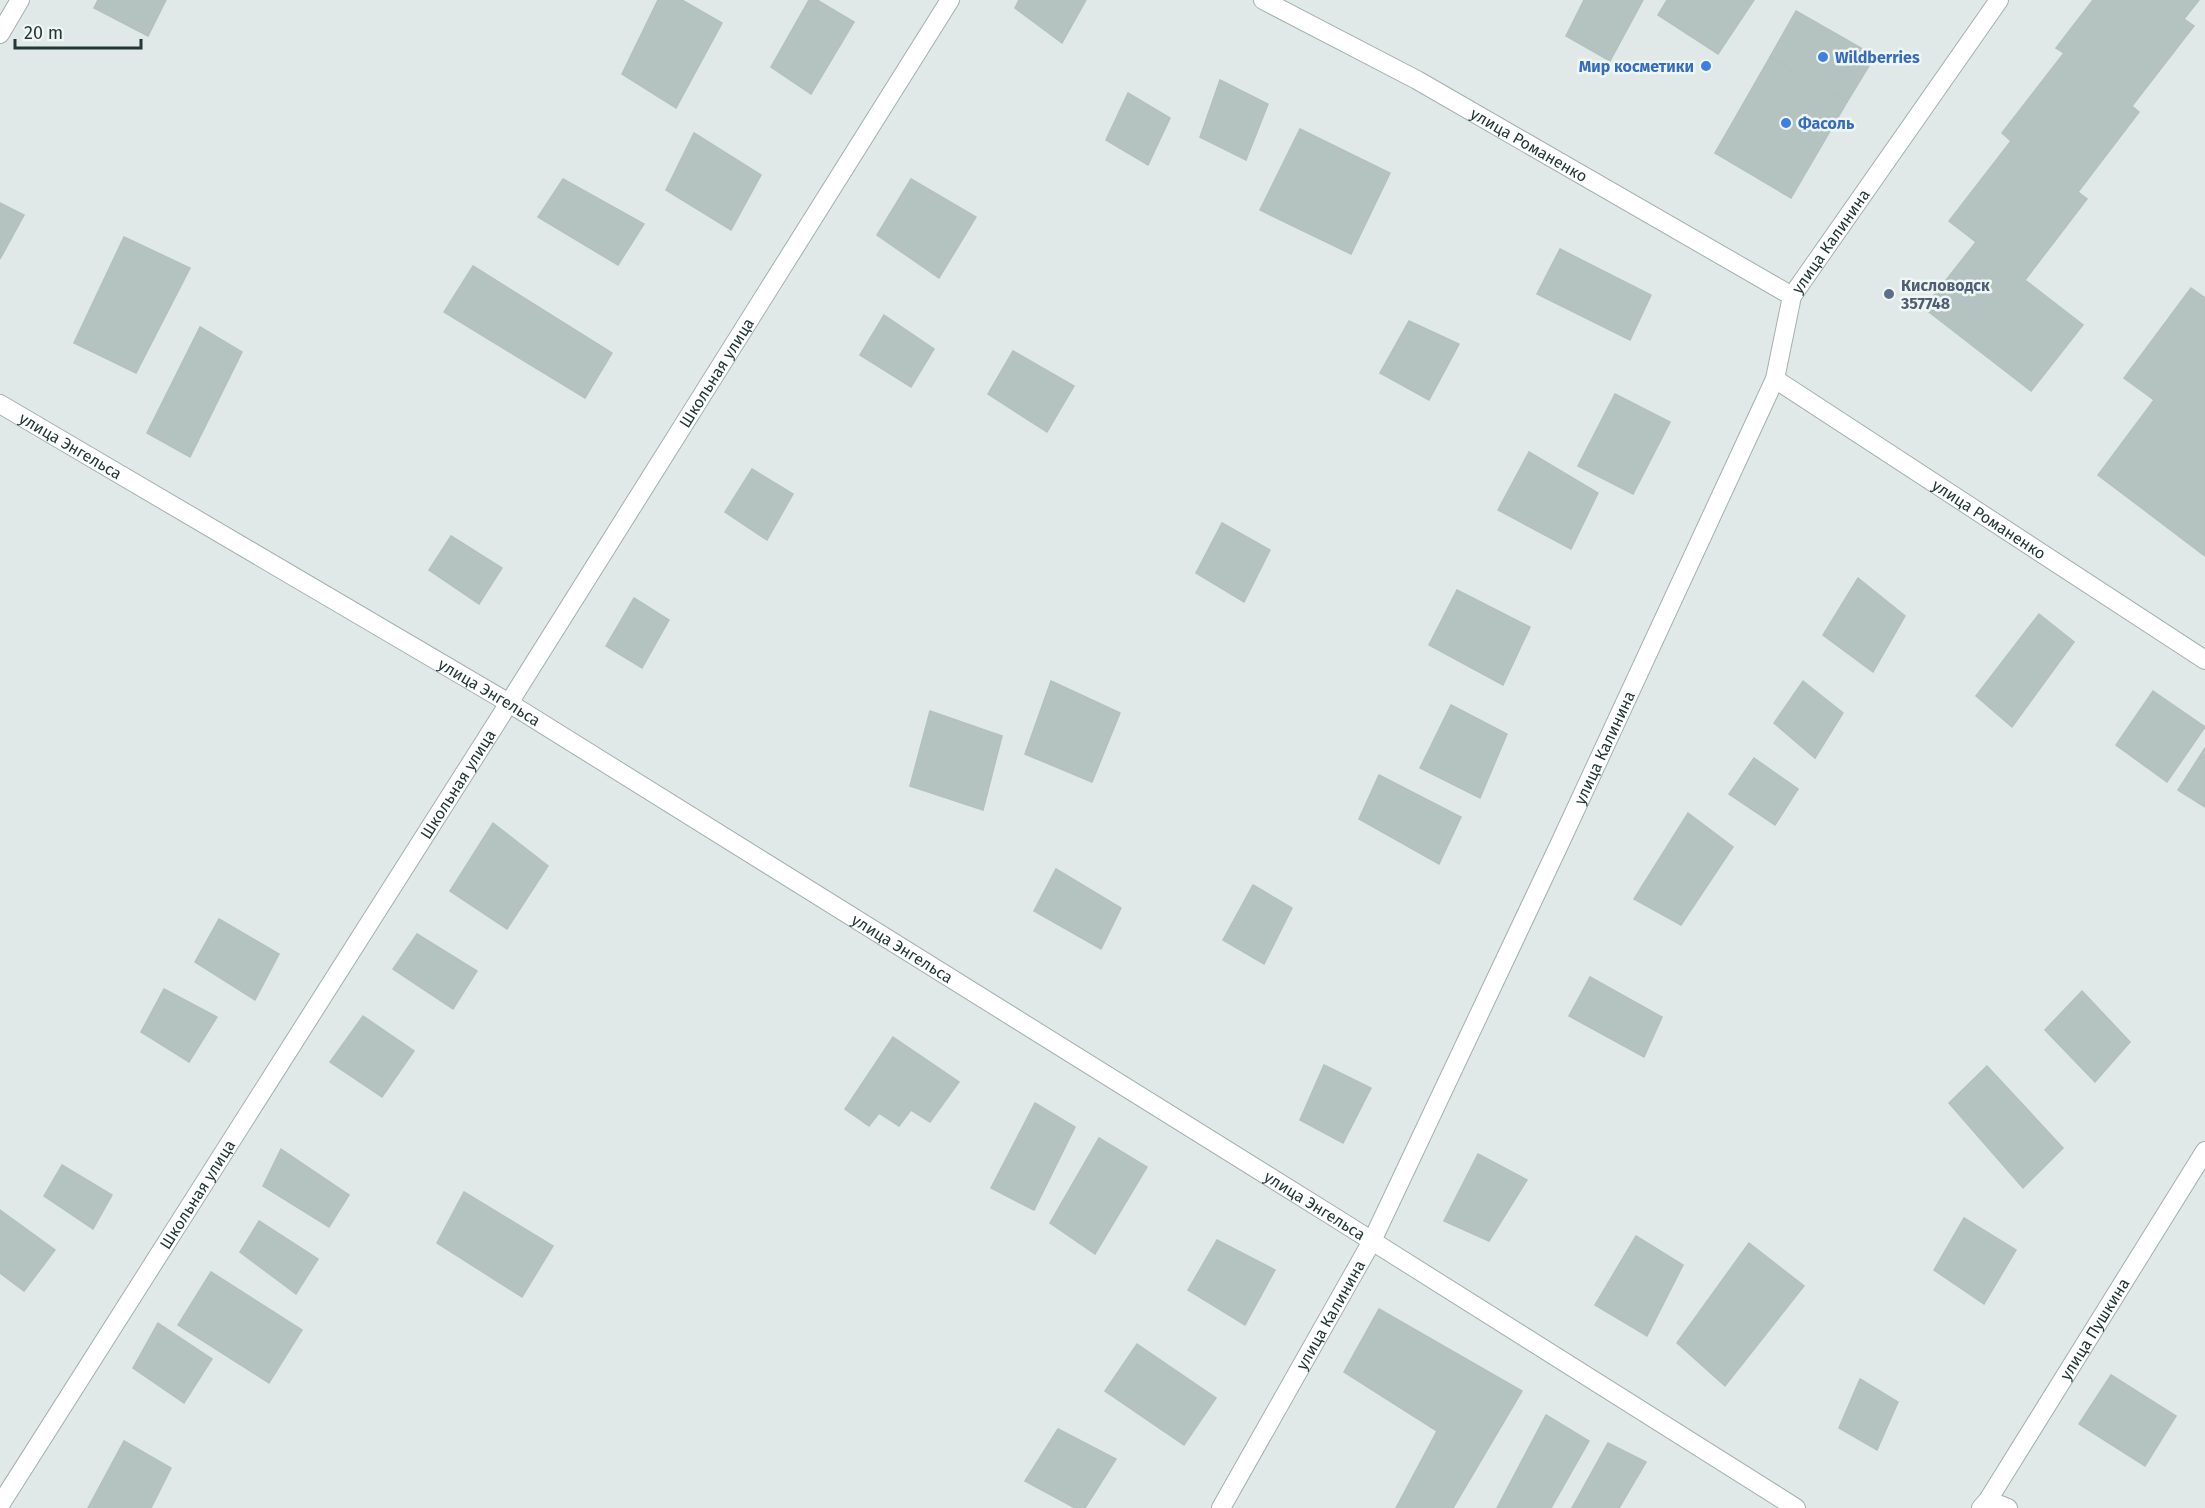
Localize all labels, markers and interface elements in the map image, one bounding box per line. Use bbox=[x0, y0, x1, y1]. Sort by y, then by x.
scale bar bbox=[15, 12, 141, 50]
text: 20 m bbox=[24, 22, 63, 44]
place label: Wildberries bbox=[1835, 48, 1920, 67]
marker: Wildberries bbox=[1816, 50, 1830, 64]
place label: Мир косметики bbox=[1579, 57, 1694, 76]
marker: Мир косметики bbox=[1699, 59, 1713, 73]
street label: улица Романенко bbox=[1467, 104, 1591, 186]
place label: Фасоль bbox=[1798, 114, 1855, 133]
marker: Фасоль bbox=[1779, 116, 1793, 130]
street label: улица Калинина bbox=[1788, 186, 1874, 297]
place label: Кисловодск 357748 bbox=[1900, 276, 1990, 313]
marker: Кисловодск 357748 bbox=[1882, 287, 1896, 301]
street label: Школьная улица bbox=[675, 315, 758, 431]
street label: улица Энгельса bbox=[16, 408, 125, 483]
street label: улица Романенко bbox=[1929, 475, 2049, 563]
street label: улица Энгельса bbox=[435, 655, 544, 730]
street label: улица Калинина bbox=[1570, 688, 1639, 808]
street label: Школьная улица bbox=[416, 726, 500, 842]
street label: улица Энгельса bbox=[848, 910, 956, 987]
street label: Школьная улица bbox=[156, 1136, 239, 1253]
street label: улица Энгельса bbox=[1261, 1167, 1369, 1244]
street label: улица Калинина bbox=[1292, 1257, 1369, 1373]
street label: улица Пушкина bbox=[2056, 1275, 2134, 1384]

